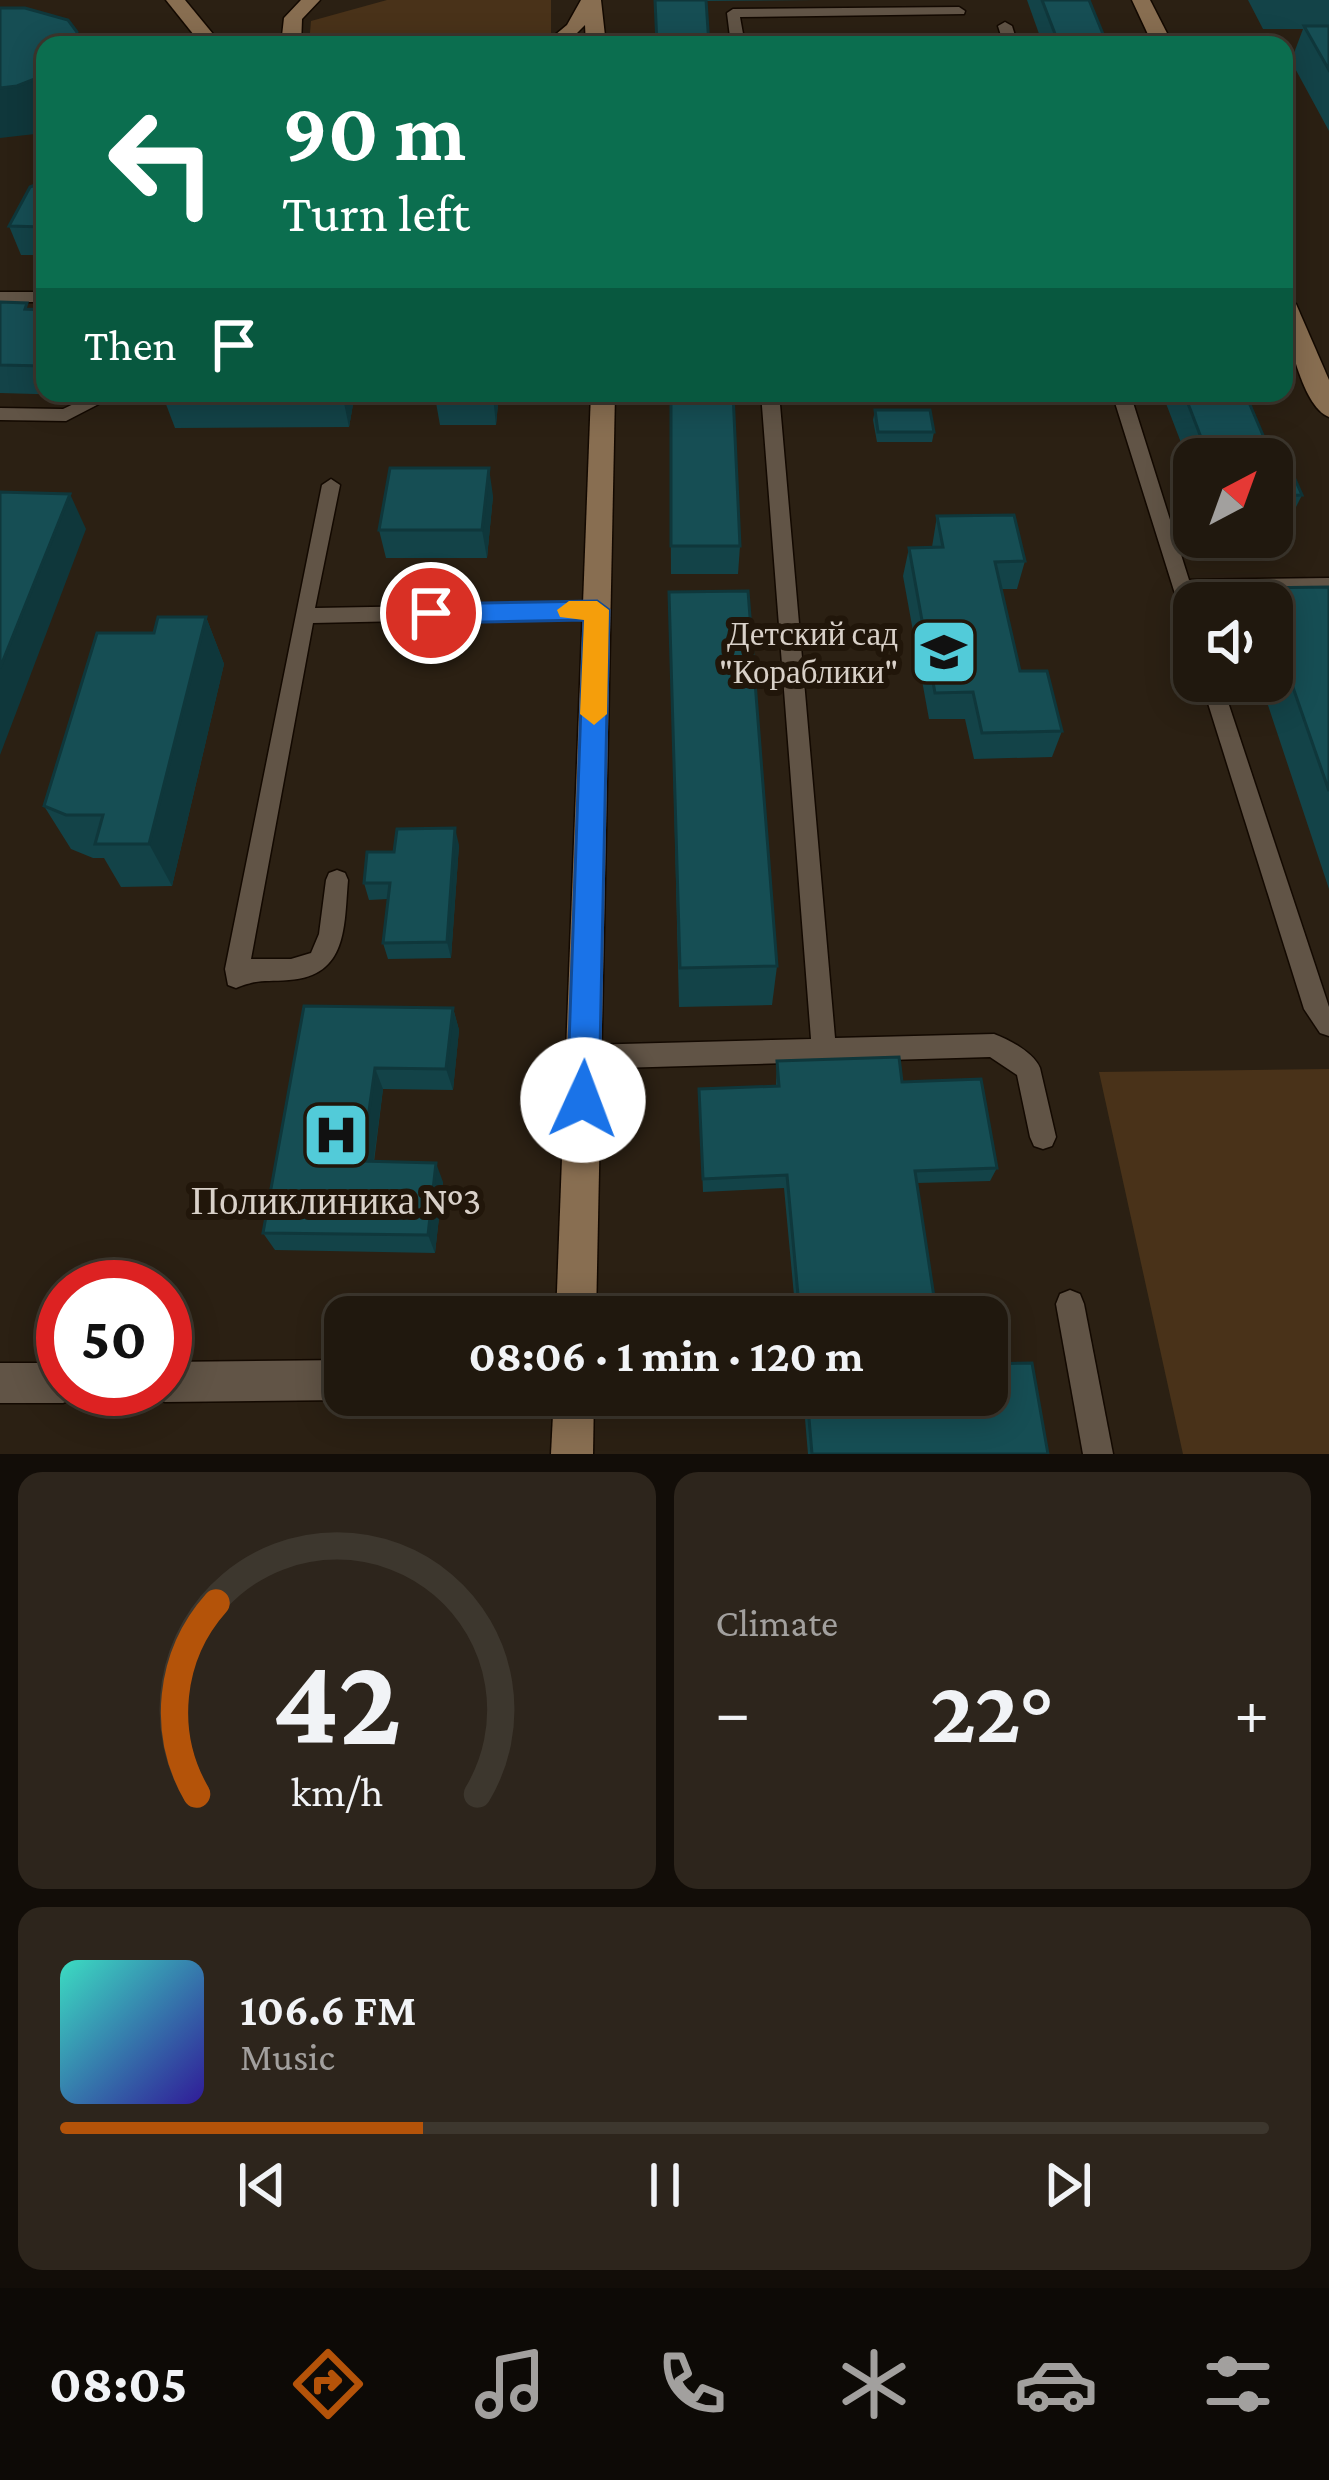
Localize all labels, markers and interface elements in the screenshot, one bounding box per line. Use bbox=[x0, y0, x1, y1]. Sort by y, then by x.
icon: left bbox=[84, 84, 240, 240]
text: 90 m bbox=[282, 85, 466, 178]
text: Turn left bbox=[282, 183, 470, 243]
icon: arrive bbox=[201, 312, 267, 378]
text: Then bbox=[84, 320, 177, 370]
north arrow bbox=[1173, 438, 1293, 558]
map controls bbox=[1173, 438, 1293, 702]
pin bbox=[380, 562, 482, 664]
icon: arrive bbox=[398, 580, 464, 646]
button: sound bbox=[1173, 582, 1293, 702]
place label: Детский сад "Кораблики" bbox=[719, 615, 898, 690]
school or university icon: Детский сад "Кораблики" bbox=[909, 617, 979, 687]
position arrow bbox=[520, 1037, 646, 1163]
hospital icon: Поликлиника №3 bbox=[301, 1100, 371, 1170]
place label: Поликлиника №3 bbox=[191, 1179, 481, 1222]
speed limit sign: 50 bbox=[36, 1260, 192, 1416]
text: 08:06 · 1 min · 120 m bbox=[468, 1331, 864, 1381]
text: Climate bbox=[716, 1601, 838, 1644]
text: 42 bbox=[272, 1631, 402, 1770]
text: 22° bbox=[930, 1661, 1054, 1761]
text: − bbox=[716, 1675, 750, 1748]
text: + bbox=[1234, 1675, 1269, 1748]
text: km/h bbox=[291, 1767, 383, 1814]
text: 106.6 FM bbox=[240, 1985, 416, 2035]
text: Music bbox=[240, 2035, 335, 2078]
icon: previous bbox=[229, 2152, 295, 2218]
icon: pause bbox=[632, 2152, 698, 2218]
icon: next bbox=[1035, 2152, 1101, 2218]
icon: directions bbox=[286, 2342, 370, 2426]
icon: music bbox=[468, 2342, 552, 2426]
icon: phone bbox=[650, 2342, 734, 2426]
icon: climate bbox=[832, 2342, 916, 2426]
icon: car bbox=[1014, 2342, 1098, 2426]
icon: filters bbox=[1196, 2342, 1280, 2426]
text: 08:05 bbox=[49, 2354, 188, 2414]

